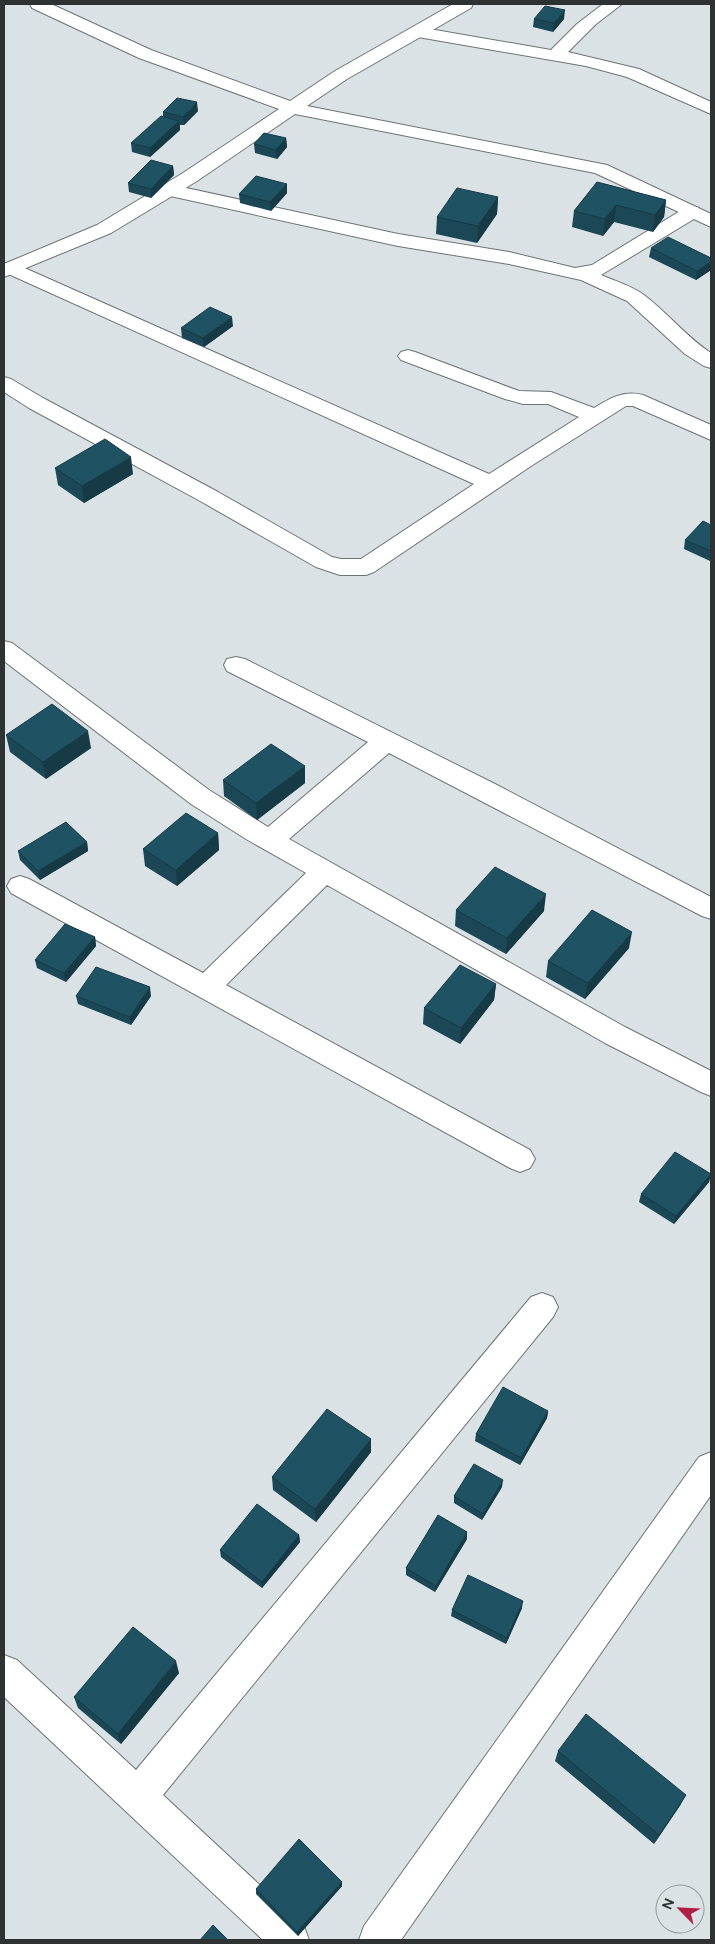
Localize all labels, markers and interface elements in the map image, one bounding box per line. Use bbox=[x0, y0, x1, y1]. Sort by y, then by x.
north arrow bbox=[655, 1884, 705, 1934]
text: N bbox=[658, 1895, 678, 1912]

